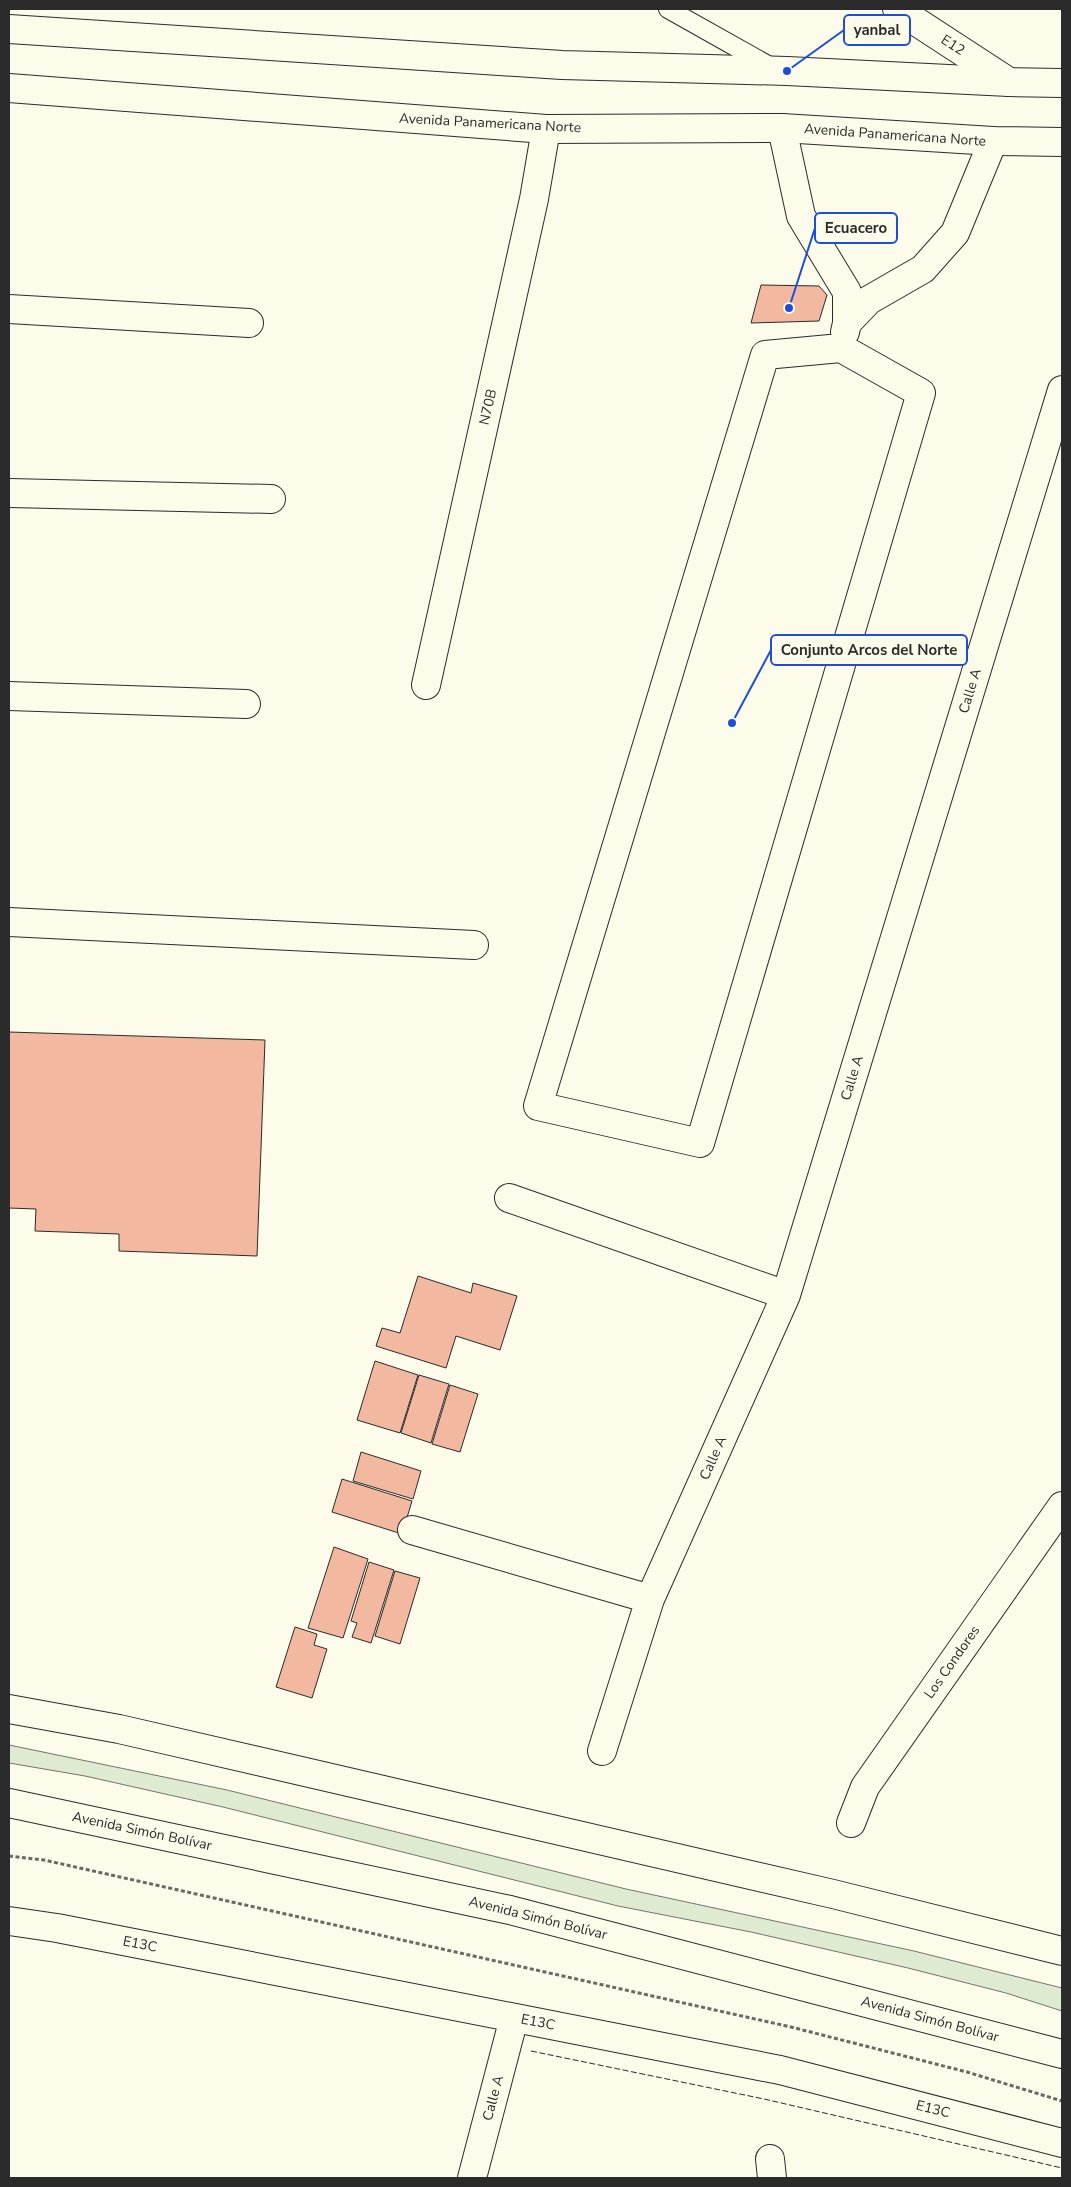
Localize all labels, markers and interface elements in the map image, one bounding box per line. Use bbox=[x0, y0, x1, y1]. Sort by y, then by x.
callout: yanbal bbox=[844, 15, 910, 45]
text: yanbal bbox=[853, 20, 901, 40]
street label: E12 bbox=[937, 30, 969, 60]
street label: Avenida Panamericana Norte bbox=[398, 109, 582, 137]
street label: Avenida Panamericana Norte bbox=[803, 119, 987, 151]
callout: Ecuacero bbox=[815, 213, 897, 243]
text: Ecuacero bbox=[825, 218, 888, 238]
street label: N70B bbox=[475, 387, 501, 427]
callout: Conjunto Arcos del Norte bbox=[771, 635, 967, 665]
text: Conjunto Arcos del Norte bbox=[781, 640, 957, 660]
street label: Calle A bbox=[954, 666, 986, 716]
street label: Calle A bbox=[836, 1053, 868, 1103]
street label: Calle A bbox=[695, 1433, 731, 1483]
street label: Los Condores bbox=[920, 1621, 984, 1702]
street label: Avenida Simón Bolívar bbox=[71, 1807, 213, 1855]
street label: Avenida Simón Bolívar bbox=[467, 1892, 609, 1944]
street label: E13C bbox=[121, 1931, 159, 1957]
street label: Avenida Simón Bolívar bbox=[859, 1991, 1001, 2047]
street label: E13C bbox=[519, 2009, 557, 2035]
street label: Calle A bbox=[478, 2073, 508, 2123]
street label: E13C bbox=[914, 2096, 952, 2122]

